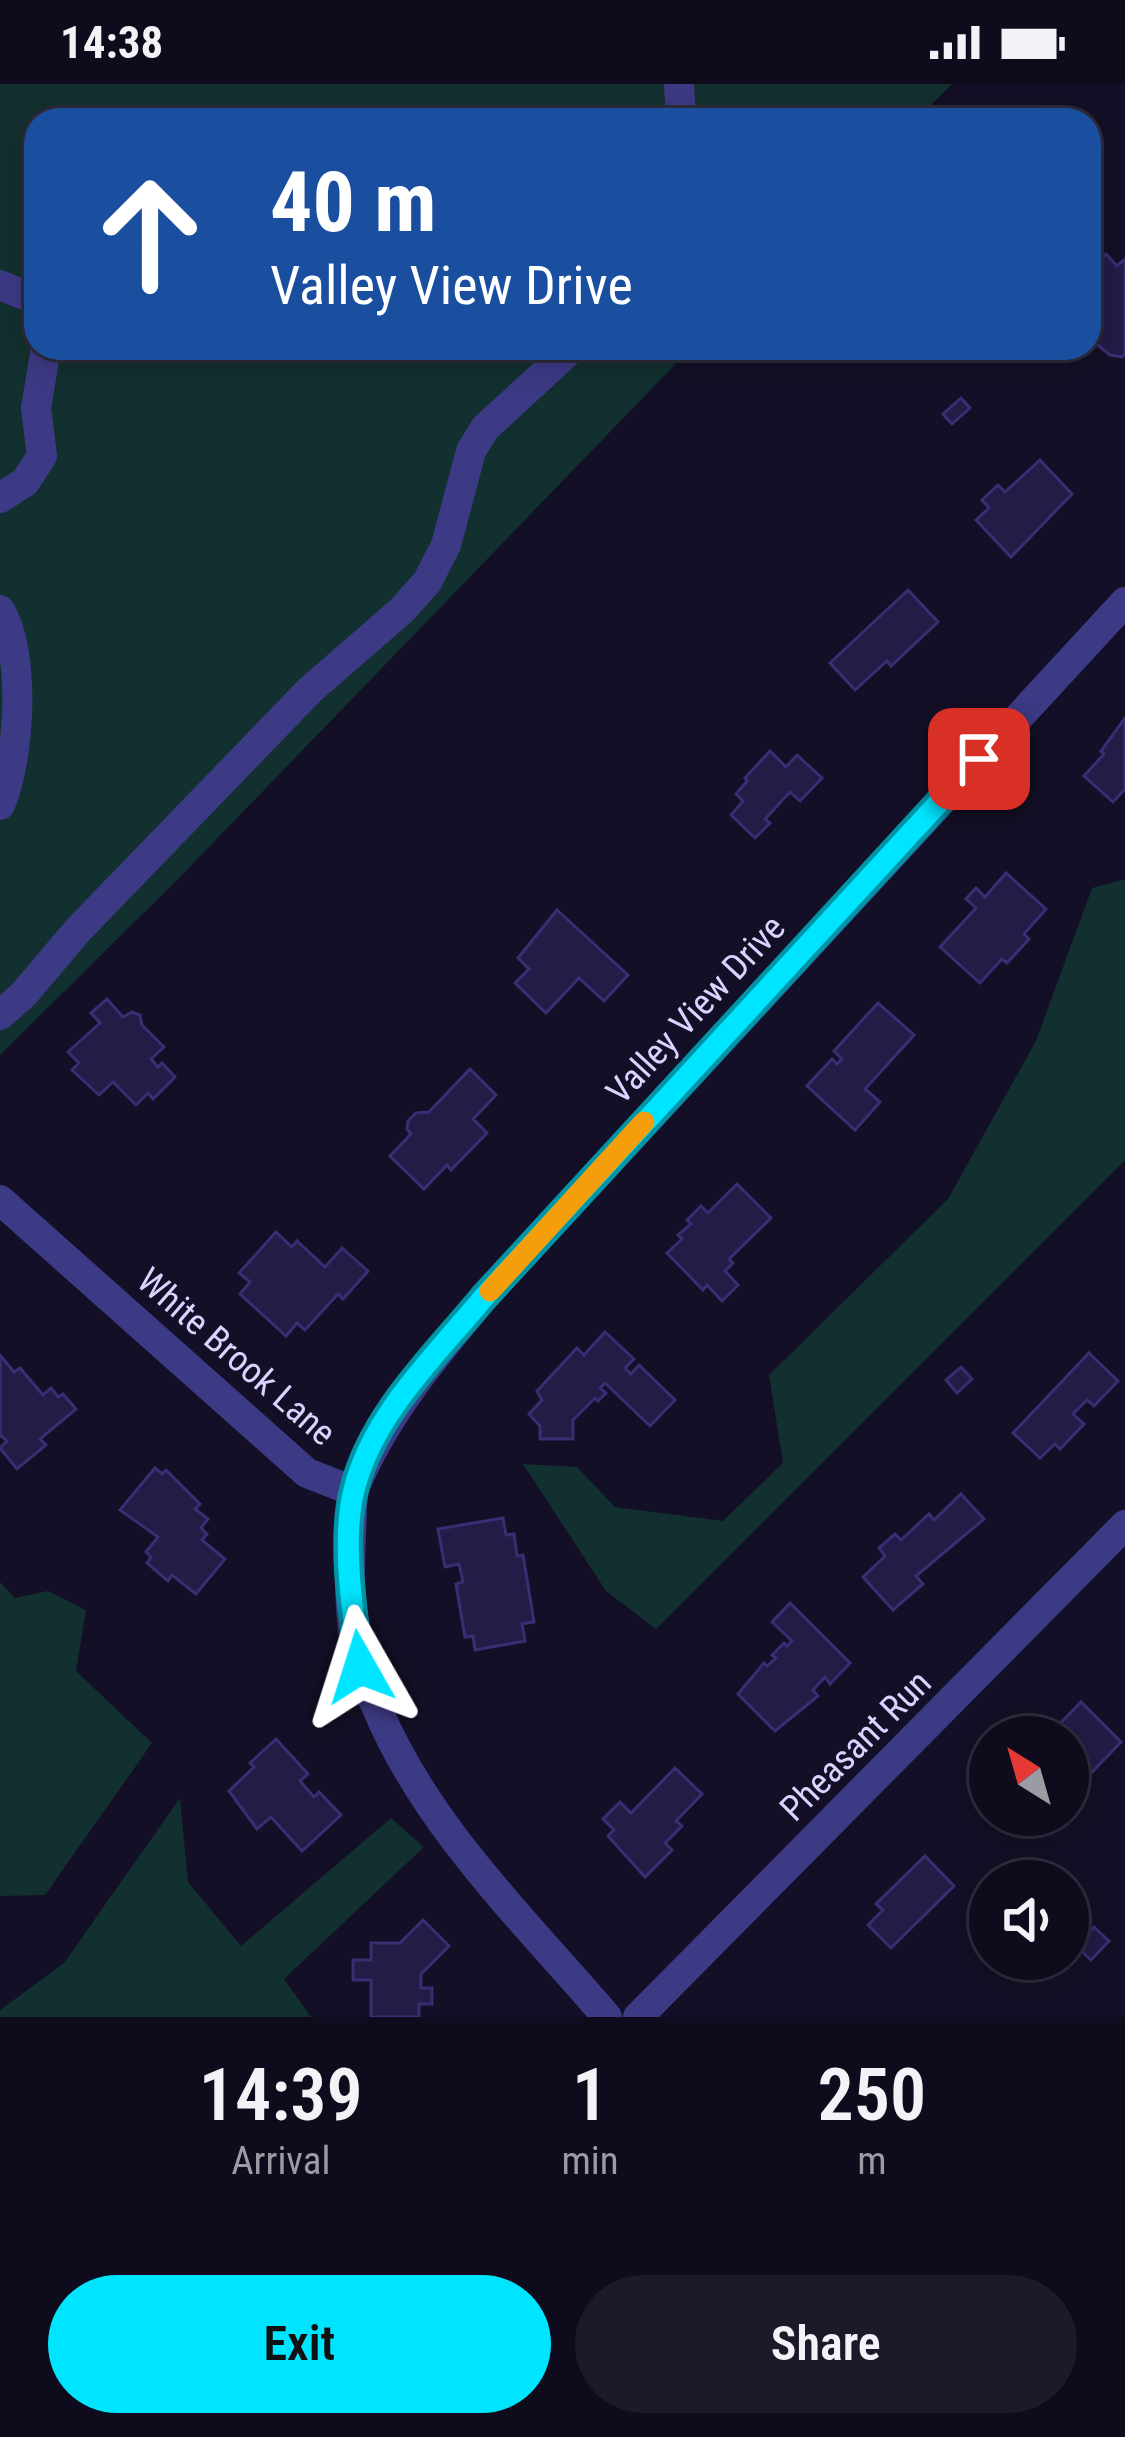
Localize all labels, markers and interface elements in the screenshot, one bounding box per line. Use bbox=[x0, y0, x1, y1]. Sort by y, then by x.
text: 14:38 bbox=[60, 16, 163, 69]
text: 40 m bbox=[270, 153, 437, 252]
icon: ahead bbox=[72, 156, 228, 312]
text: Valley View Drive bbox=[270, 254, 633, 317]
pin bbox=[928, 708, 1030, 810]
icon: arrive bbox=[946, 726, 1012, 792]
street label: Valley View Drive bbox=[598, 907, 794, 1112]
street label: White Brook Lane bbox=[129, 1259, 344, 1454]
position arrow bbox=[297, 1604, 423, 1730]
street label: Pheasant Run bbox=[772, 1662, 940, 1830]
north arrow bbox=[969, 1716, 1089, 1836]
map controls bbox=[969, 1716, 1089, 1980]
button: sound bbox=[969, 1860, 1089, 1980]
text: 14:39 bbox=[199, 2053, 363, 2138]
text: 1 bbox=[572, 2053, 608, 2138]
text: 250 bbox=[818, 2053, 926, 2138]
text: Arrival bbox=[231, 2138, 330, 2184]
text: min bbox=[562, 2138, 619, 2184]
text: m bbox=[857, 2138, 887, 2184]
button: Exit bbox=[48, 2275, 551, 2413]
button: Share bbox=[575, 2275, 1077, 2413]

